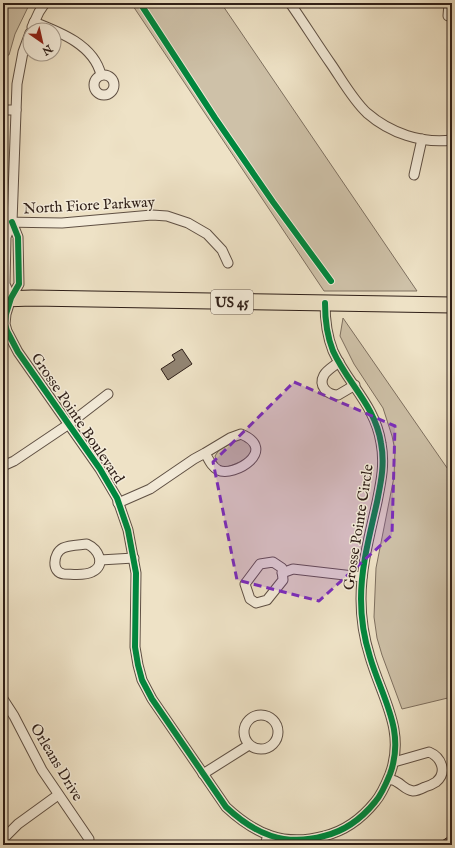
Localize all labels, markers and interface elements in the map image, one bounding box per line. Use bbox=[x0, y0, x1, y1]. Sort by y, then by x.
north arrow bbox=[22, 22, 62, 62]
text: N bbox=[39, 40, 56, 58]
street label: North Fiore Parkway bbox=[23, 193, 156, 218]
road number: US 45 bbox=[211, 290, 253, 314]
street label: Grosse Pointe Boulevard bbox=[27, 349, 129, 488]
street label: Grosse Pointe Circle bbox=[339, 463, 378, 592]
street label: Orleans Drive bbox=[26, 720, 87, 804]

